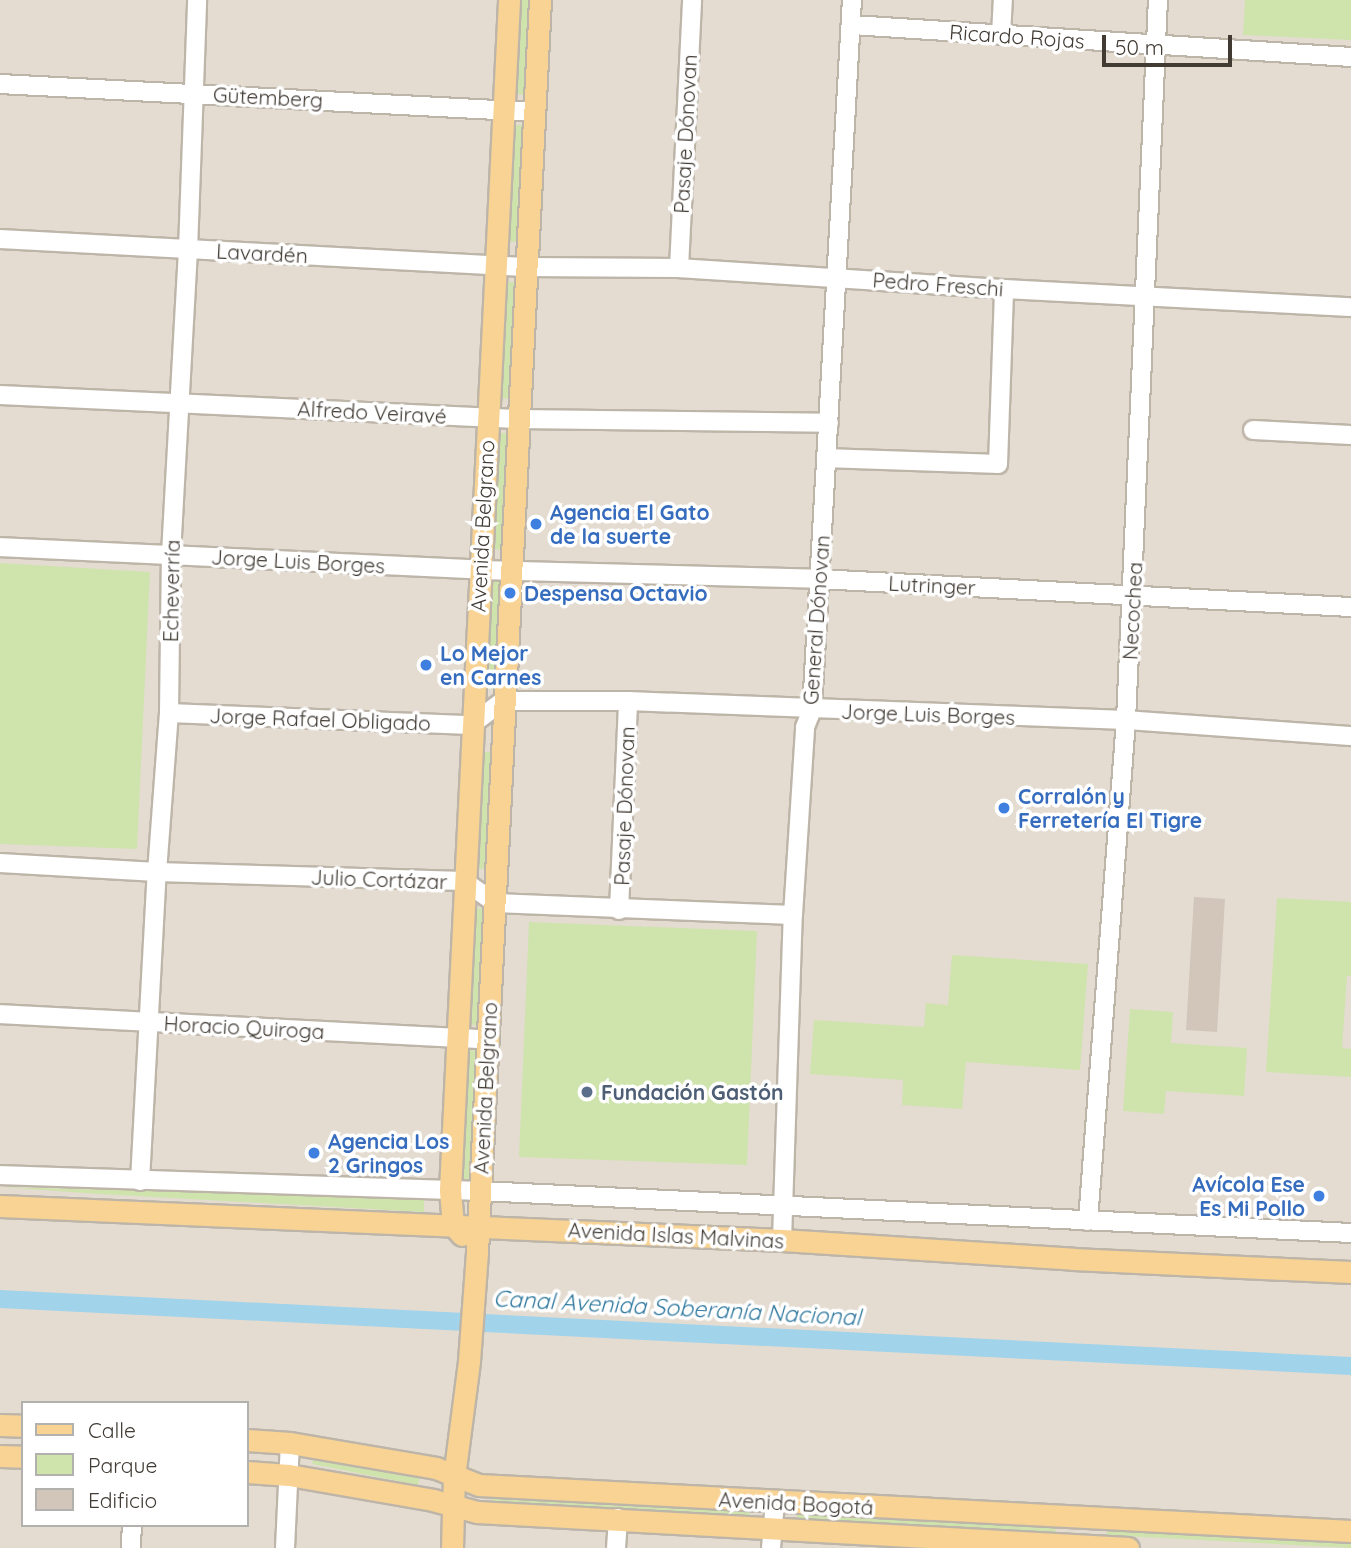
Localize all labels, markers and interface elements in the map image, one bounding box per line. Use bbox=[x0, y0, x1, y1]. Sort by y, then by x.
street label: Ricardo Rojas bbox=[948, 19, 1086, 53]
scale bar bbox=[1106, 21, 1236, 65]
text: 50 m bbox=[1115, 34, 1164, 60]
street label: Pasaje Dónovan bbox=[668, 54, 702, 214]
street label: Gütemberg bbox=[212, 82, 324, 112]
street label: Lavardén bbox=[216, 238, 308, 268]
street label: Pedro Freschi bbox=[872, 267, 1004, 301]
street label: Alfredo Veiravé bbox=[297, 396, 447, 428]
street label: Avenida Belgrano bbox=[465, 439, 499, 613]
place label: Agencia El Gato de la suerte bbox=[550, 499, 709, 549]
marker: Agencia El Gato de la suerte bbox=[528, 516, 544, 532]
street label: General Dónovan bbox=[798, 534, 834, 706]
street label: Echeverría bbox=[158, 539, 184, 643]
street label: Jorge Luis Borges bbox=[210, 544, 386, 578]
street label: Necochea bbox=[1117, 561, 1147, 661]
street label: Lutringer bbox=[888, 570, 976, 600]
place label: Despensa Octavio bbox=[524, 580, 708, 606]
marker: Despensa Octavio bbox=[502, 585, 518, 601]
place label: Lo Mejor en Carnes bbox=[440, 640, 541, 690]
marker: Lo Mejor en Carnes bbox=[418, 657, 434, 673]
street label: Jorge Luis Borges bbox=[840, 698, 1016, 730]
street label: Jorge Rafael Obligado bbox=[209, 703, 431, 735]
street label: Pasaje Dónovan bbox=[609, 726, 639, 886]
place label: Corralón y Ferretería El Tigre bbox=[1018, 783, 1202, 833]
marker: Corralón y Ferretería El Tigre bbox=[996, 800, 1012, 816]
street label: Julio Cortázar bbox=[310, 864, 448, 894]
street label: Avenida Belgrano bbox=[468, 1001, 502, 1175]
street label: Horacio Quiroga bbox=[163, 1010, 325, 1044]
place label: Fundación Gastón bbox=[601, 1079, 784, 1105]
marker: Fundación Gastón bbox=[579, 1084, 595, 1100]
place label: Agencia Los 2 Gringos bbox=[328, 1128, 449, 1178]
marker: Agencia Los 2 Gringos bbox=[306, 1145, 322, 1161]
place label: Avícola Ese Es Mi Pollo bbox=[1192, 1171, 1305, 1221]
marker: Avícola Ese Es Mi Pollo bbox=[1311, 1188, 1327, 1204]
street label: Avenida Islas Malvinas bbox=[567, 1217, 785, 1253]
water label: Canal Avenida Soberanía Nacional bbox=[493, 1285, 861, 1331]
legend bbox=[21, 1401, 248, 1527]
text: Calle bbox=[88, 1417, 136, 1443]
text: Parque bbox=[88, 1452, 157, 1478]
street label: Avenida Bogotá bbox=[718, 1486, 874, 1520]
text: Edificio bbox=[88, 1487, 157, 1513]

